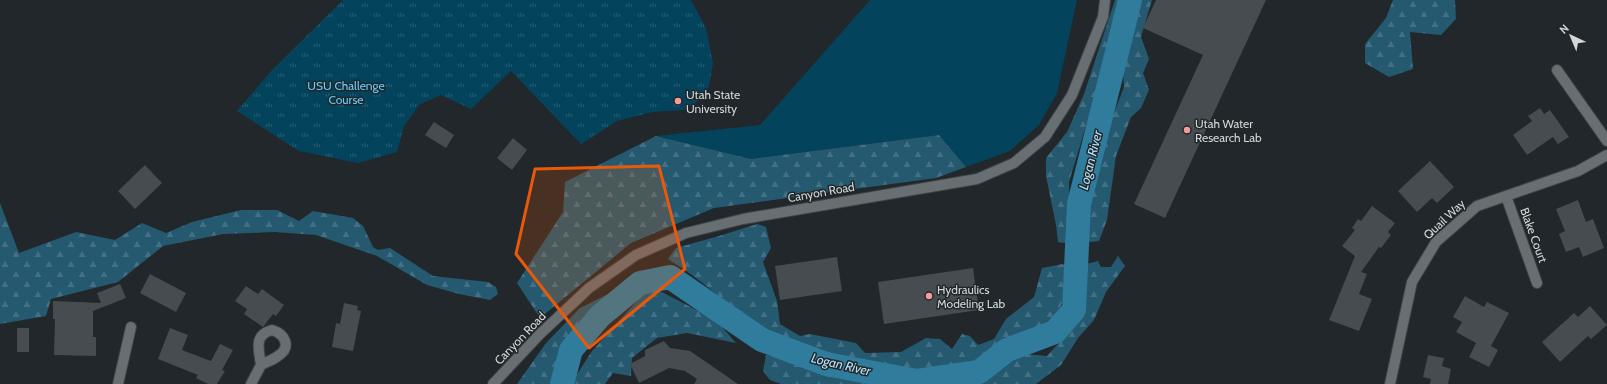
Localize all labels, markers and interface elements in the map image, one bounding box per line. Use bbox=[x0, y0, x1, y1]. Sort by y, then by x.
north arrow bbox=[1551, 16, 1591, 56]
text: N bbox=[1556, 21, 1572, 37]
park label: USU Challenge Course bbox=[307, 78, 385, 107]
place label: Utah State University bbox=[686, 87, 740, 116]
marker: Utah State University bbox=[673, 96, 683, 106]
place label: Utah Water Research Lab bbox=[1195, 116, 1262, 145]
marker: Utah Water Research Lab bbox=[1182, 125, 1192, 135]
water label: Logan River bbox=[1075, 128, 1105, 191]
street label: Canyon Road bbox=[786, 179, 856, 205]
street label: Quail Way bbox=[1420, 196, 1468, 242]
street label: Blake Court bbox=[1517, 205, 1551, 265]
place label: Hydraulics Modeling Lab bbox=[937, 282, 1006, 311]
marker: Hydraulics Modeling Lab bbox=[924, 291, 934, 301]
street label: Canyon Road bbox=[491, 308, 549, 368]
water label: Logan River bbox=[810, 349, 873, 379]

